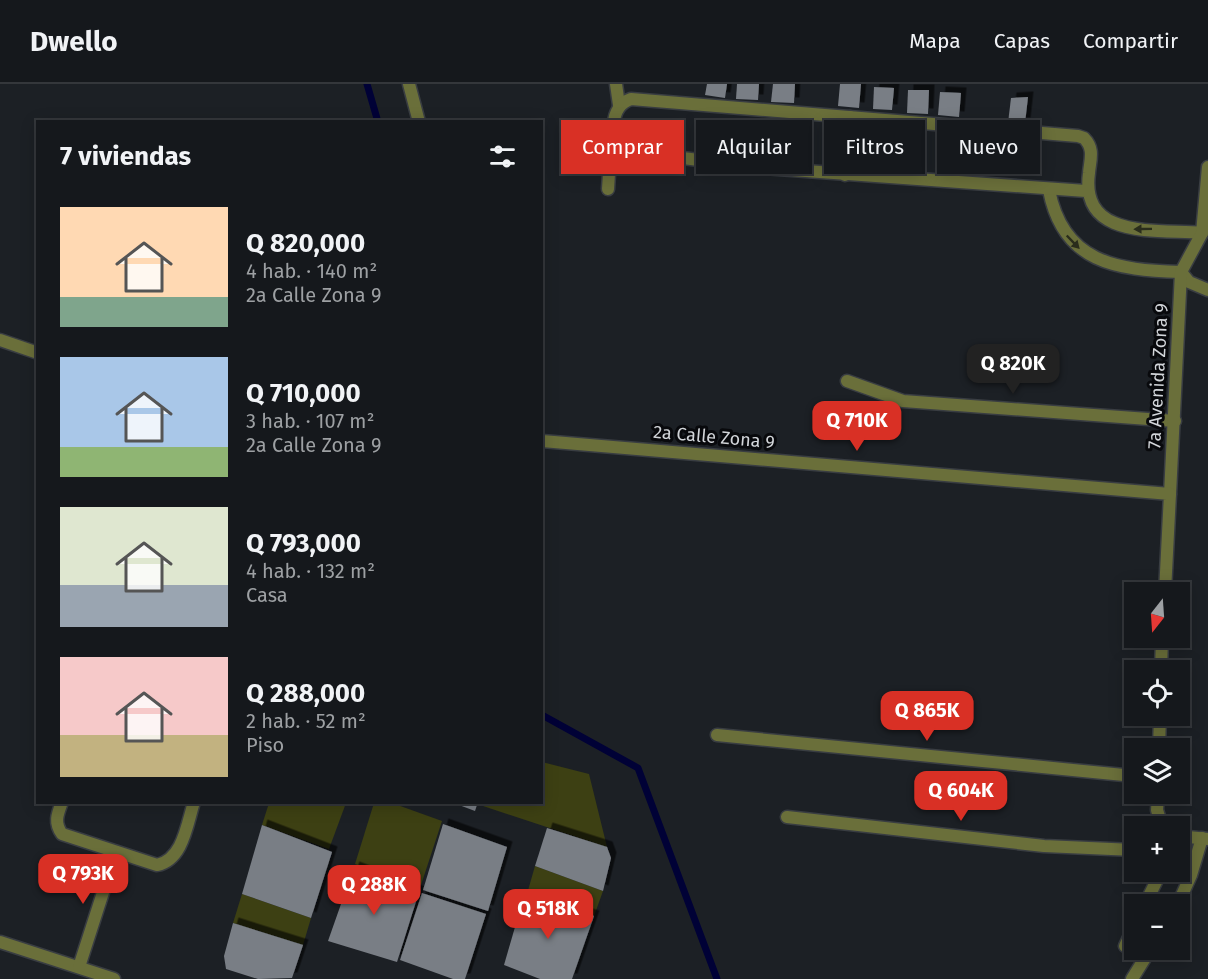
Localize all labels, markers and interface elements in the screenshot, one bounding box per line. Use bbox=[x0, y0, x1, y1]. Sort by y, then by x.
text: Dwello bbox=[30, 25, 118, 58]
text: Mapa bbox=[909, 28, 961, 54]
text: Capas bbox=[994, 28, 1050, 54]
text: Compartir bbox=[1083, 28, 1178, 54]
chip: Comprar bbox=[561, 120, 684, 174]
chip: Alquilar bbox=[696, 120, 812, 174]
chip: Filtros bbox=[824, 120, 925, 174]
chip: Nuevo bbox=[937, 120, 1040, 174]
icon: filters bbox=[486, 140, 519, 173]
text: 7 viviendas bbox=[60, 141, 191, 172]
one-way arrow bbox=[1134, 225, 1153, 234]
text: Q 820,000 bbox=[246, 228, 365, 259]
icon: home bbox=[108, 231, 180, 303]
one-way arrow bbox=[1066, 234, 1080, 249]
text: 4 hab. · 140 m² bbox=[246, 259, 377, 283]
text: 2a Calle Zona 9 bbox=[246, 283, 381, 307]
street label: 7a Avenida Zona 9 bbox=[1143, 303, 1173, 449]
pin: Q 820K bbox=[964, 344, 1062, 395]
text: Q 820K bbox=[981, 351, 1045, 375]
text: Q 710,000 bbox=[246, 378, 361, 409]
icon: home bbox=[108, 381, 180, 453]
pin: Q 710K bbox=[808, 401, 906, 452]
text: Q 710K bbox=[826, 408, 888, 432]
text: 3 hab. · 107 m² bbox=[246, 409, 374, 433]
street label: 2a Calle Zona 9 bbox=[652, 421, 776, 453]
text: 2a Calle Zona 9 bbox=[246, 433, 381, 457]
text: Q 793,000 bbox=[246, 528, 361, 559]
icon: home bbox=[108, 531, 180, 603]
text: 4 hab. · 132 m² bbox=[246, 559, 375, 583]
north arrow bbox=[1124, 582, 1190, 648]
map controls bbox=[1124, 582, 1190, 960]
text: Casa bbox=[246, 583, 288, 607]
button: locate bbox=[1124, 660, 1190, 726]
text: Q 288,000 bbox=[246, 678, 365, 709]
icon: home bbox=[108, 681, 180, 753]
pin: Q 865K bbox=[878, 691, 976, 742]
text: Q 865K bbox=[895, 698, 959, 722]
text: 2 hab. · 52 m² bbox=[246, 709, 366, 733]
text: Piso bbox=[246, 733, 284, 757]
button: layers bbox=[1124, 738, 1190, 804]
pin: Q 604K bbox=[912, 771, 1010, 822]
text: Q 604K bbox=[928, 778, 994, 802]
button: + bbox=[1124, 816, 1190, 882]
pin: Q 793K bbox=[34, 854, 132, 905]
text: Q 793K bbox=[52, 861, 114, 885]
pin: Q 288K bbox=[325, 865, 423, 916]
text: Q 288K bbox=[342, 872, 406, 896]
pin: Q 518K bbox=[499, 889, 597, 940]
button: − bbox=[1124, 894, 1190, 960]
text: Q 518K bbox=[517, 896, 579, 920]

